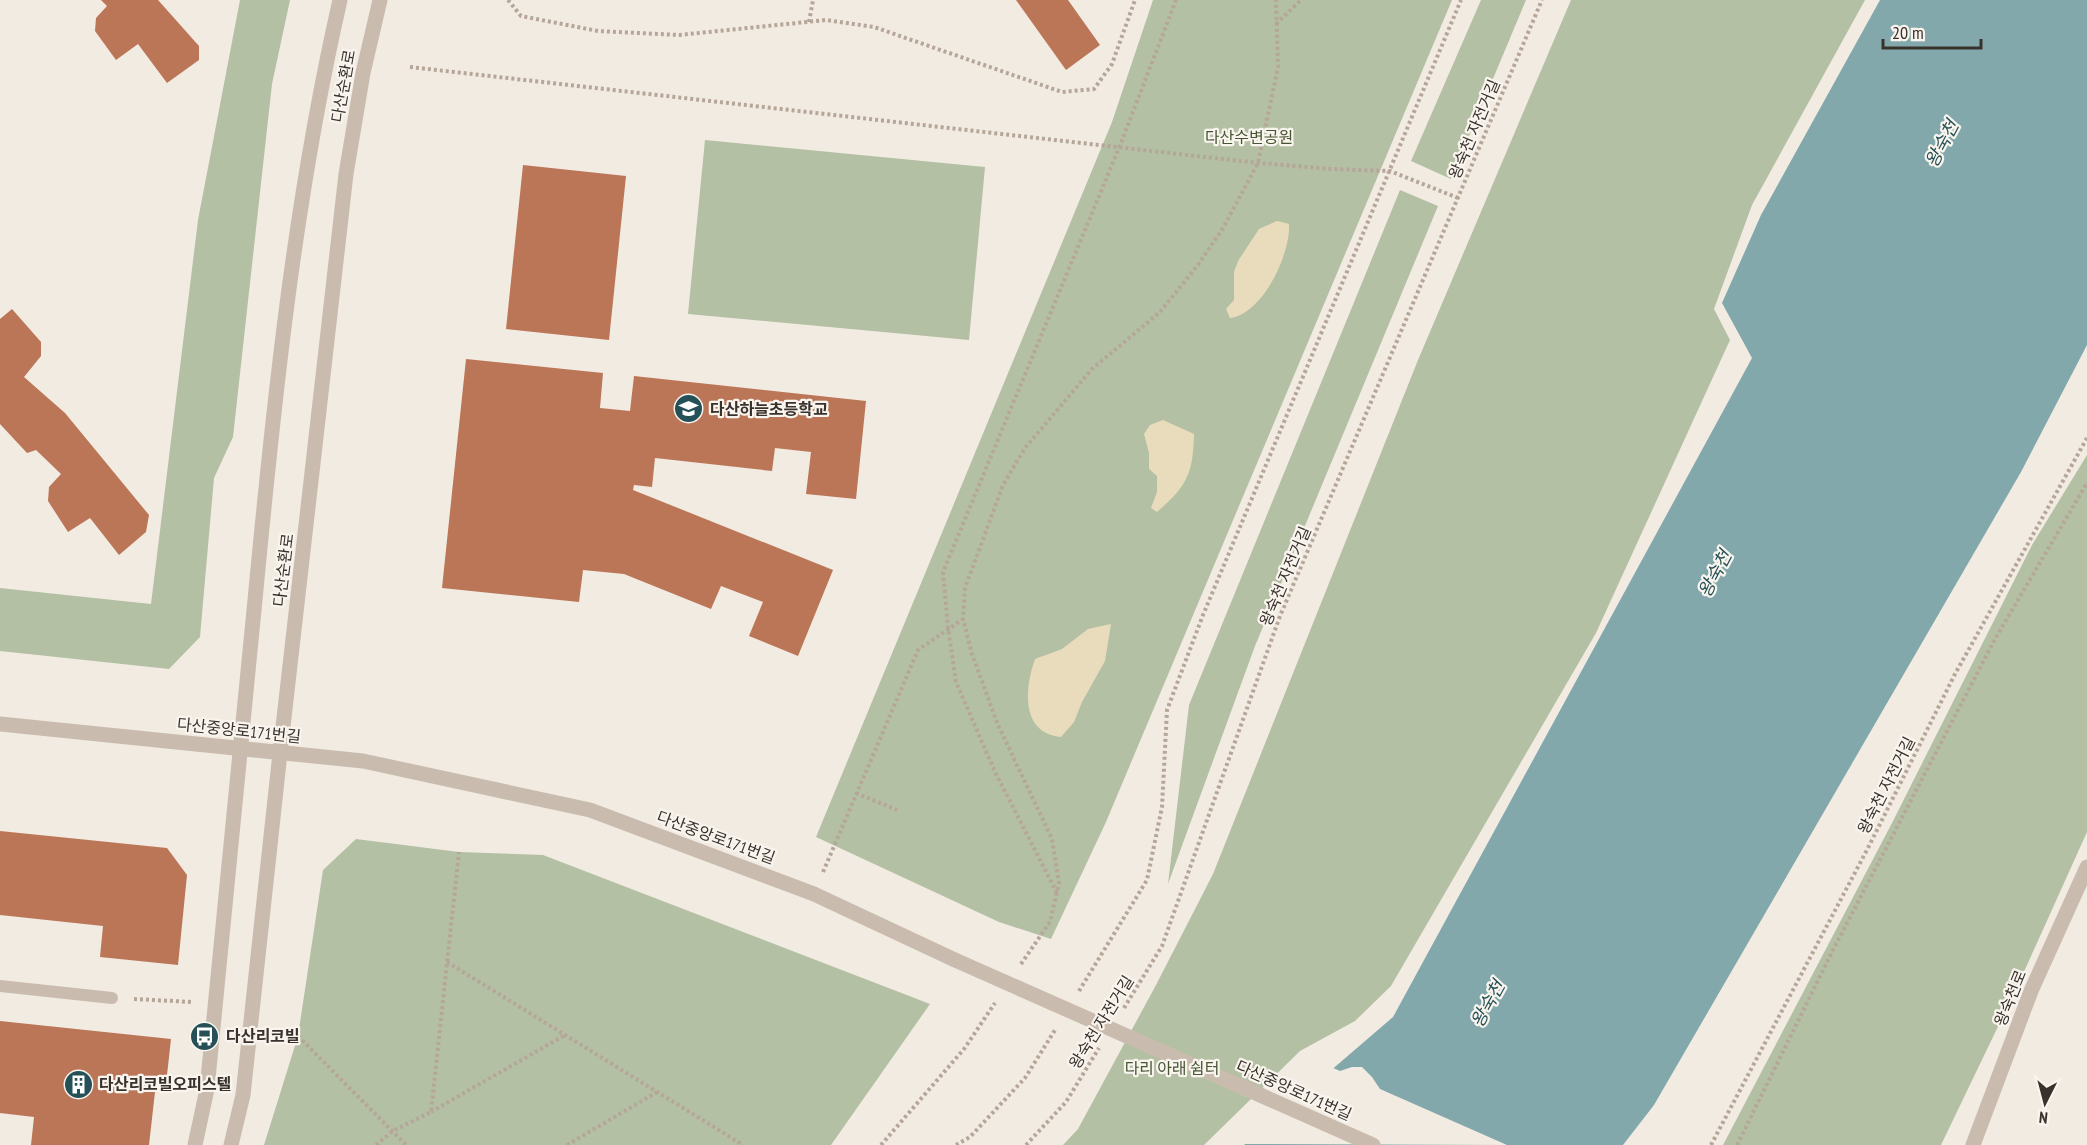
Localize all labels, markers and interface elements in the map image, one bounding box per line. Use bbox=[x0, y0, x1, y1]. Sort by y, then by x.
scale bar bbox=[1883, 12, 1980, 50]
text: 20 m bbox=[1892, 21, 1924, 44]
street label: 다산순환로 bbox=[327, 48, 359, 124]
street label: 왕숙천 자전거길 bbox=[1444, 76, 1504, 182]
water label: 왕숙천 bbox=[1920, 114, 1965, 171]
park label: 다산수변공원 bbox=[1205, 127, 1293, 147]
school or university icon: 다산하늘초등학교 bbox=[673, 393, 705, 425]
place label: 다산하늘초등학교 bbox=[710, 399, 828, 419]
street label: 왕숙천 자전거길 bbox=[1255, 523, 1315, 629]
street label: 다산순환로 bbox=[269, 532, 297, 608]
water label: 왕숙천 bbox=[1693, 544, 1738, 601]
street label: 다산중앙로171번길 bbox=[176, 714, 302, 746]
street label: 왕숙천 자전거길 bbox=[1853, 733, 1919, 837]
street label: 다산중앙로171번길 bbox=[654, 806, 778, 868]
street label: 왕숙천로 bbox=[1990, 967, 2030, 1029]
street label: 왕숙천 자전거길 bbox=[1064, 972, 1138, 1072]
water label: 왕숙천 bbox=[1465, 974, 1511, 1031]
bus stop icon: 다산리코빌 bbox=[189, 1020, 221, 1052]
place label: 다산리코빌 bbox=[226, 1026, 300, 1046]
street label: 다산중앙로171번길 bbox=[1233, 1056, 1355, 1124]
park label: 다리 아래 쉼터 bbox=[1124, 1058, 1220, 1078]
building icon: 다산리코빌오피스텔 bbox=[62, 1068, 94, 1100]
north arrow bbox=[2015, 1073, 2075, 1133]
place label: 다산리코빌오피스텔 bbox=[99, 1074, 231, 1094]
text: N bbox=[2038, 1108, 2049, 1128]

